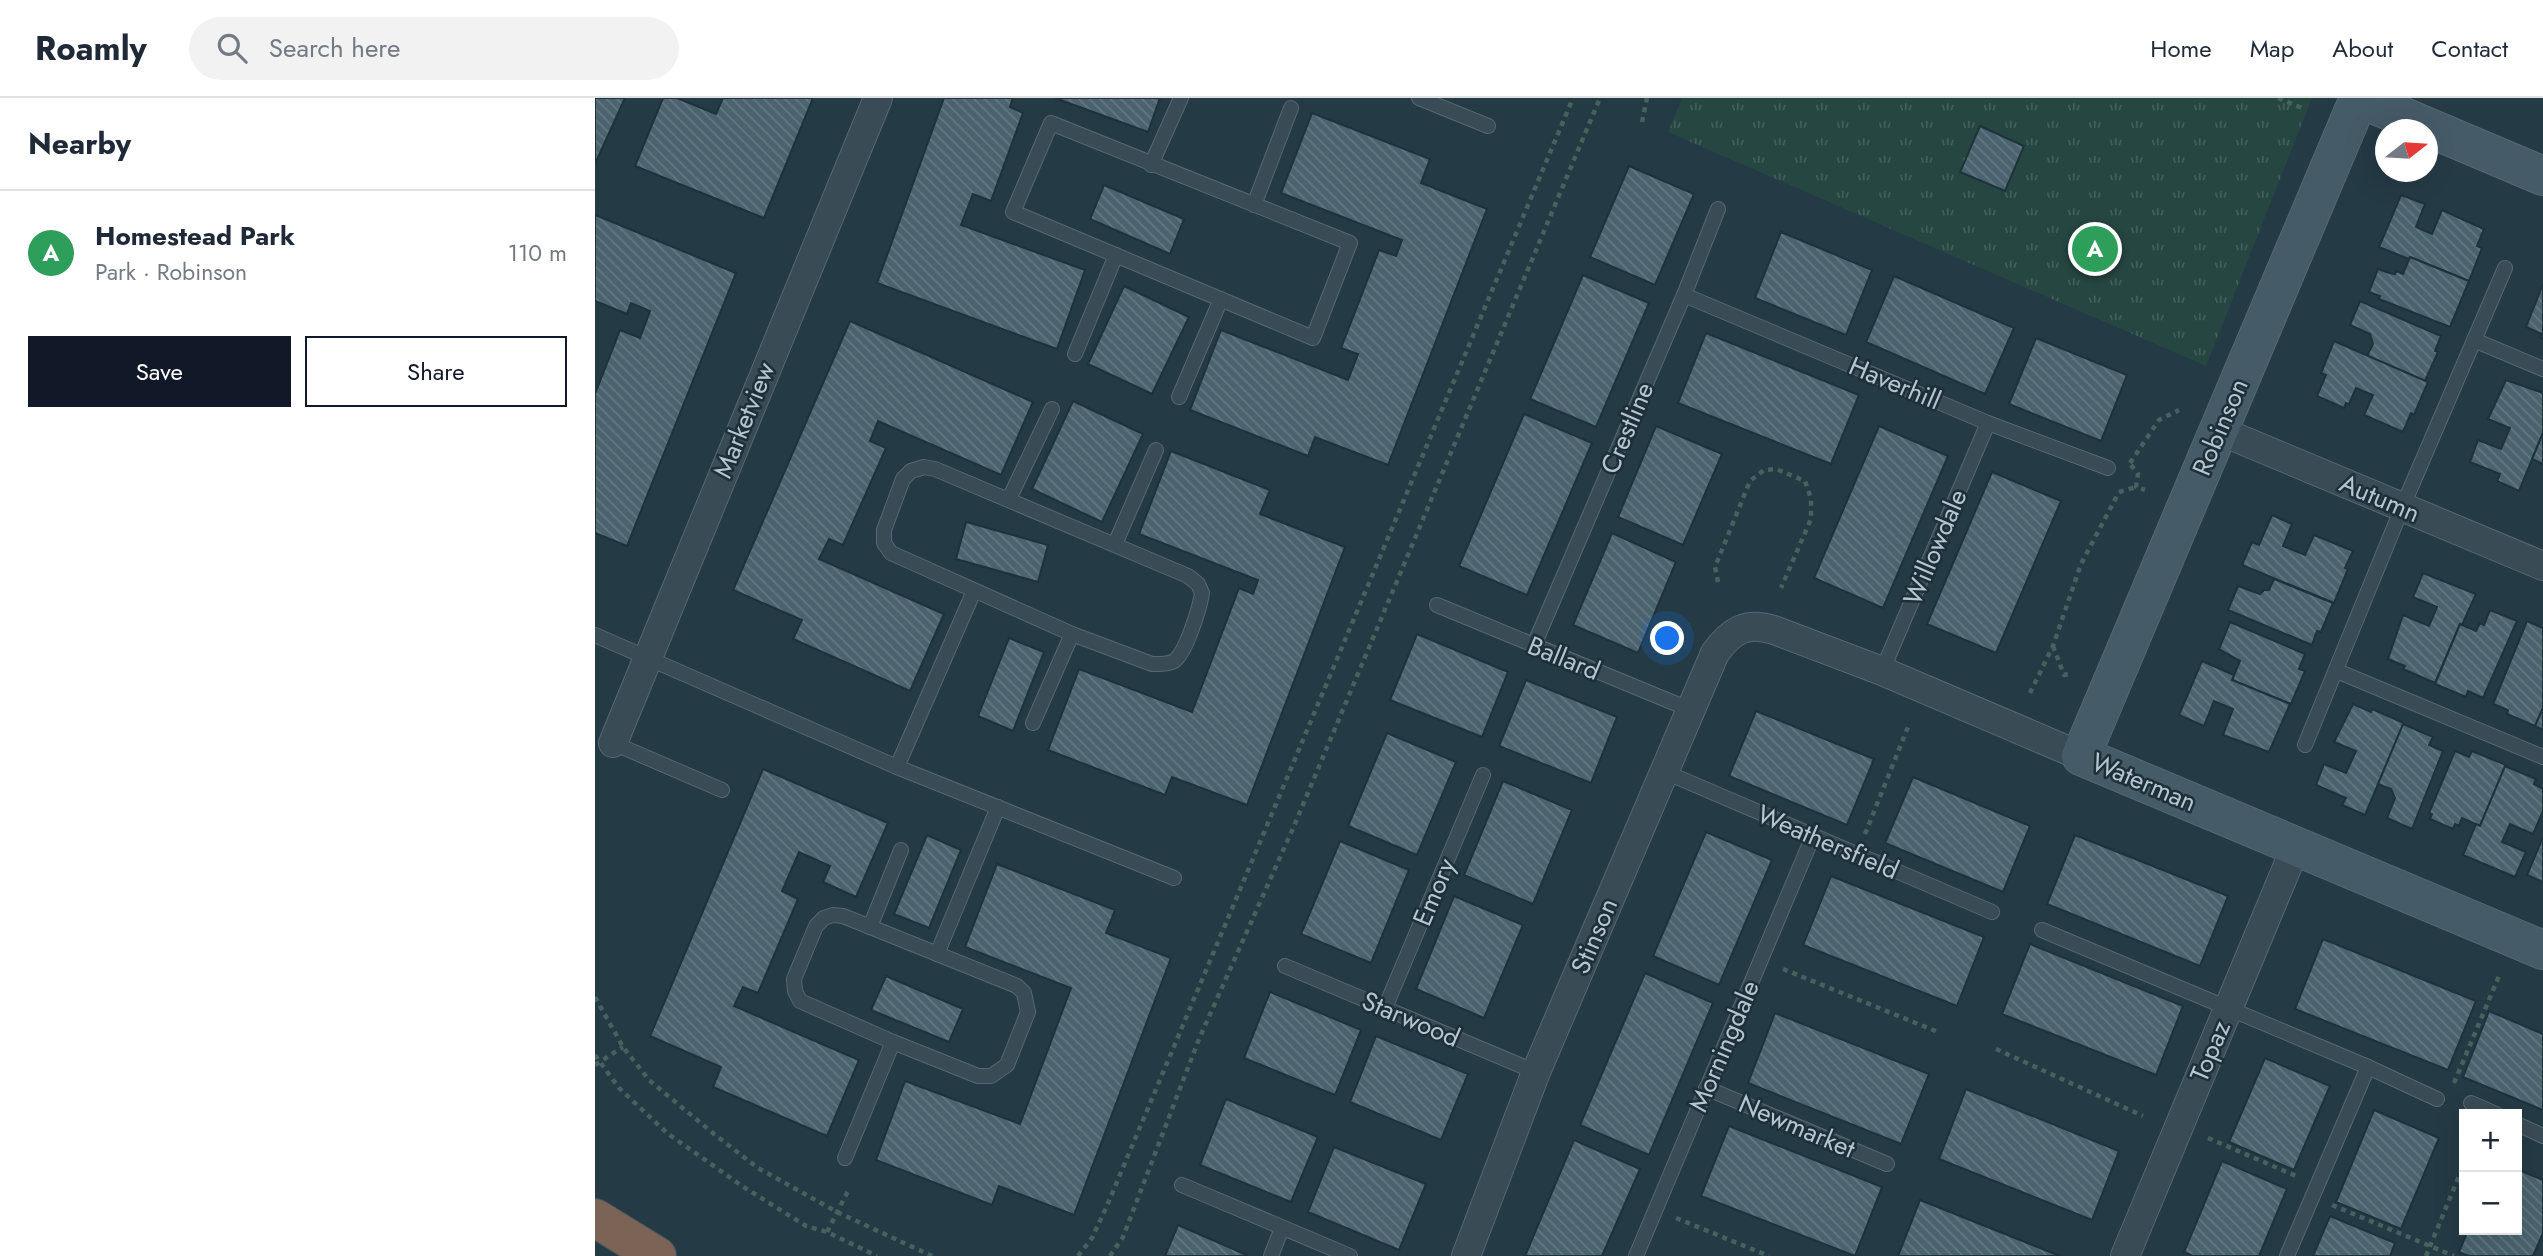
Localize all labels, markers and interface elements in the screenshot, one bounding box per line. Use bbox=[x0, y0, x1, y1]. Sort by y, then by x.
search box bbox=[189, 17, 679, 80]
text: Roamly bbox=[35, 25, 147, 72]
icon: search bbox=[213, 29, 251, 67]
text: Search here bbox=[269, 29, 400, 67]
text: Home bbox=[2150, 31, 2212, 66]
text: Map bbox=[2250, 31, 2294, 66]
text: About bbox=[2332, 31, 2393, 66]
text: Contact bbox=[2431, 31, 2508, 66]
north arrow bbox=[2375, 119, 2438, 182]
text: Nearby bbox=[28, 122, 131, 165]
text: Homestead Park bbox=[95, 217, 295, 255]
pin: A bbox=[2072, 223, 2118, 275]
text: A bbox=[43, 236, 59, 270]
text: 110 m bbox=[508, 236, 567, 270]
text: Park · Robinson bbox=[95, 255, 247, 289]
button: Save bbox=[28, 336, 291, 407]
button: Share bbox=[305, 336, 567, 407]
street label: Haverhill bbox=[1843, 347, 1947, 419]
street label: Marketview bbox=[704, 356, 785, 484]
street label: Robinson bbox=[2183, 372, 2257, 482]
street label: Crestline bbox=[1591, 376, 1663, 480]
street label: Autumn bbox=[2334, 464, 2426, 532]
street label: Willowdale bbox=[1894, 483, 1976, 611]
your location bbox=[1650, 621, 1684, 655]
street label: Ballard bbox=[1522, 626, 1606, 690]
street label: Waterman bbox=[2086, 743, 2202, 821]
street label: Weathersfield bbox=[1751, 795, 1905, 889]
street label: Emory bbox=[1403, 852, 1465, 932]
street label: Stinson bbox=[1561, 892, 1627, 980]
street label: Morningdale bbox=[1679, 974, 1769, 1118]
street label: Starwood bbox=[1356, 981, 1466, 1057]
street label: Topaz bbox=[2180, 1015, 2240, 1087]
street label: Newmarket bbox=[1733, 1084, 1862, 1168]
map controls bbox=[2459, 1109, 2522, 1235]
button: + bbox=[2459, 1109, 2522, 1172]
button: − bbox=[2459, 1172, 2522, 1235]

